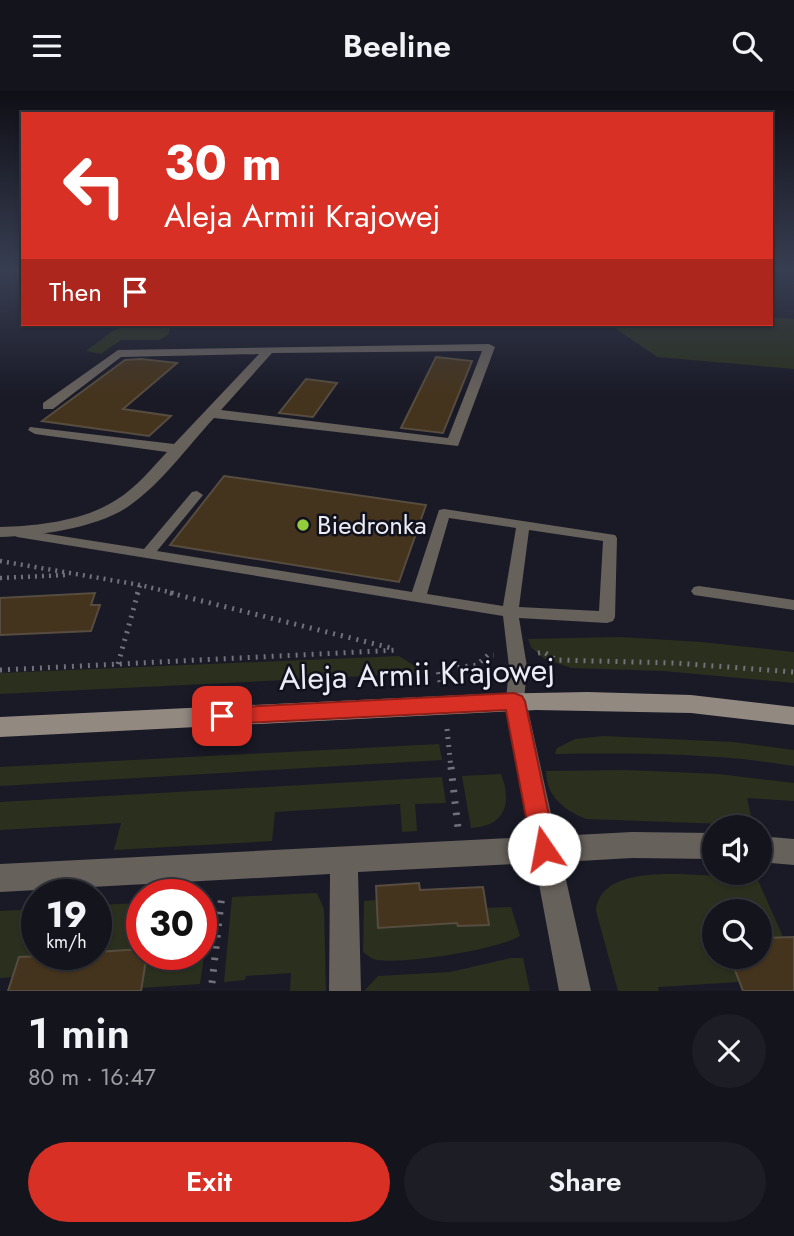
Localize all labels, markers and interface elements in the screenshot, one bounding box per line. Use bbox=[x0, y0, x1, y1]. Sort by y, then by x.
text: Beeline bbox=[343, 23, 451, 69]
icon: menu bbox=[28, 27, 66, 65]
icon: search bbox=[728, 27, 766, 65]
text: 30 m bbox=[164, 128, 282, 198]
icon: left bbox=[49, 140, 140, 231]
text: Aleja Armii Krajowej bbox=[164, 193, 440, 239]
text: Then bbox=[49, 273, 102, 311]
icon: arrive bbox=[116, 273, 154, 311]
place label: Biedronka bbox=[317, 506, 427, 544]
marker: Biedronka bbox=[295, 517, 311, 533]
street label: Aleja Armii Krajowej bbox=[278, 646, 556, 702]
pin bbox=[192, 686, 252, 746]
icon: arrive bbox=[203, 697, 241, 735]
position arrow bbox=[507, 812, 581, 886]
map controls bbox=[702, 815, 772, 969]
button: sound bbox=[702, 815, 772, 885]
speed limit sign: 30 bbox=[126, 879, 217, 970]
text: 19 bbox=[46, 890, 87, 940]
button: search bbox=[702, 899, 772, 969]
text: km/h bbox=[46, 929, 87, 955]
text: 1 min bbox=[28, 1003, 130, 1064]
button: close bbox=[692, 1014, 766, 1088]
text: 80 m · 16:47 bbox=[28, 1060, 156, 1094]
button: Exit bbox=[28, 1142, 390, 1222]
button: Share bbox=[404, 1142, 766, 1222]

